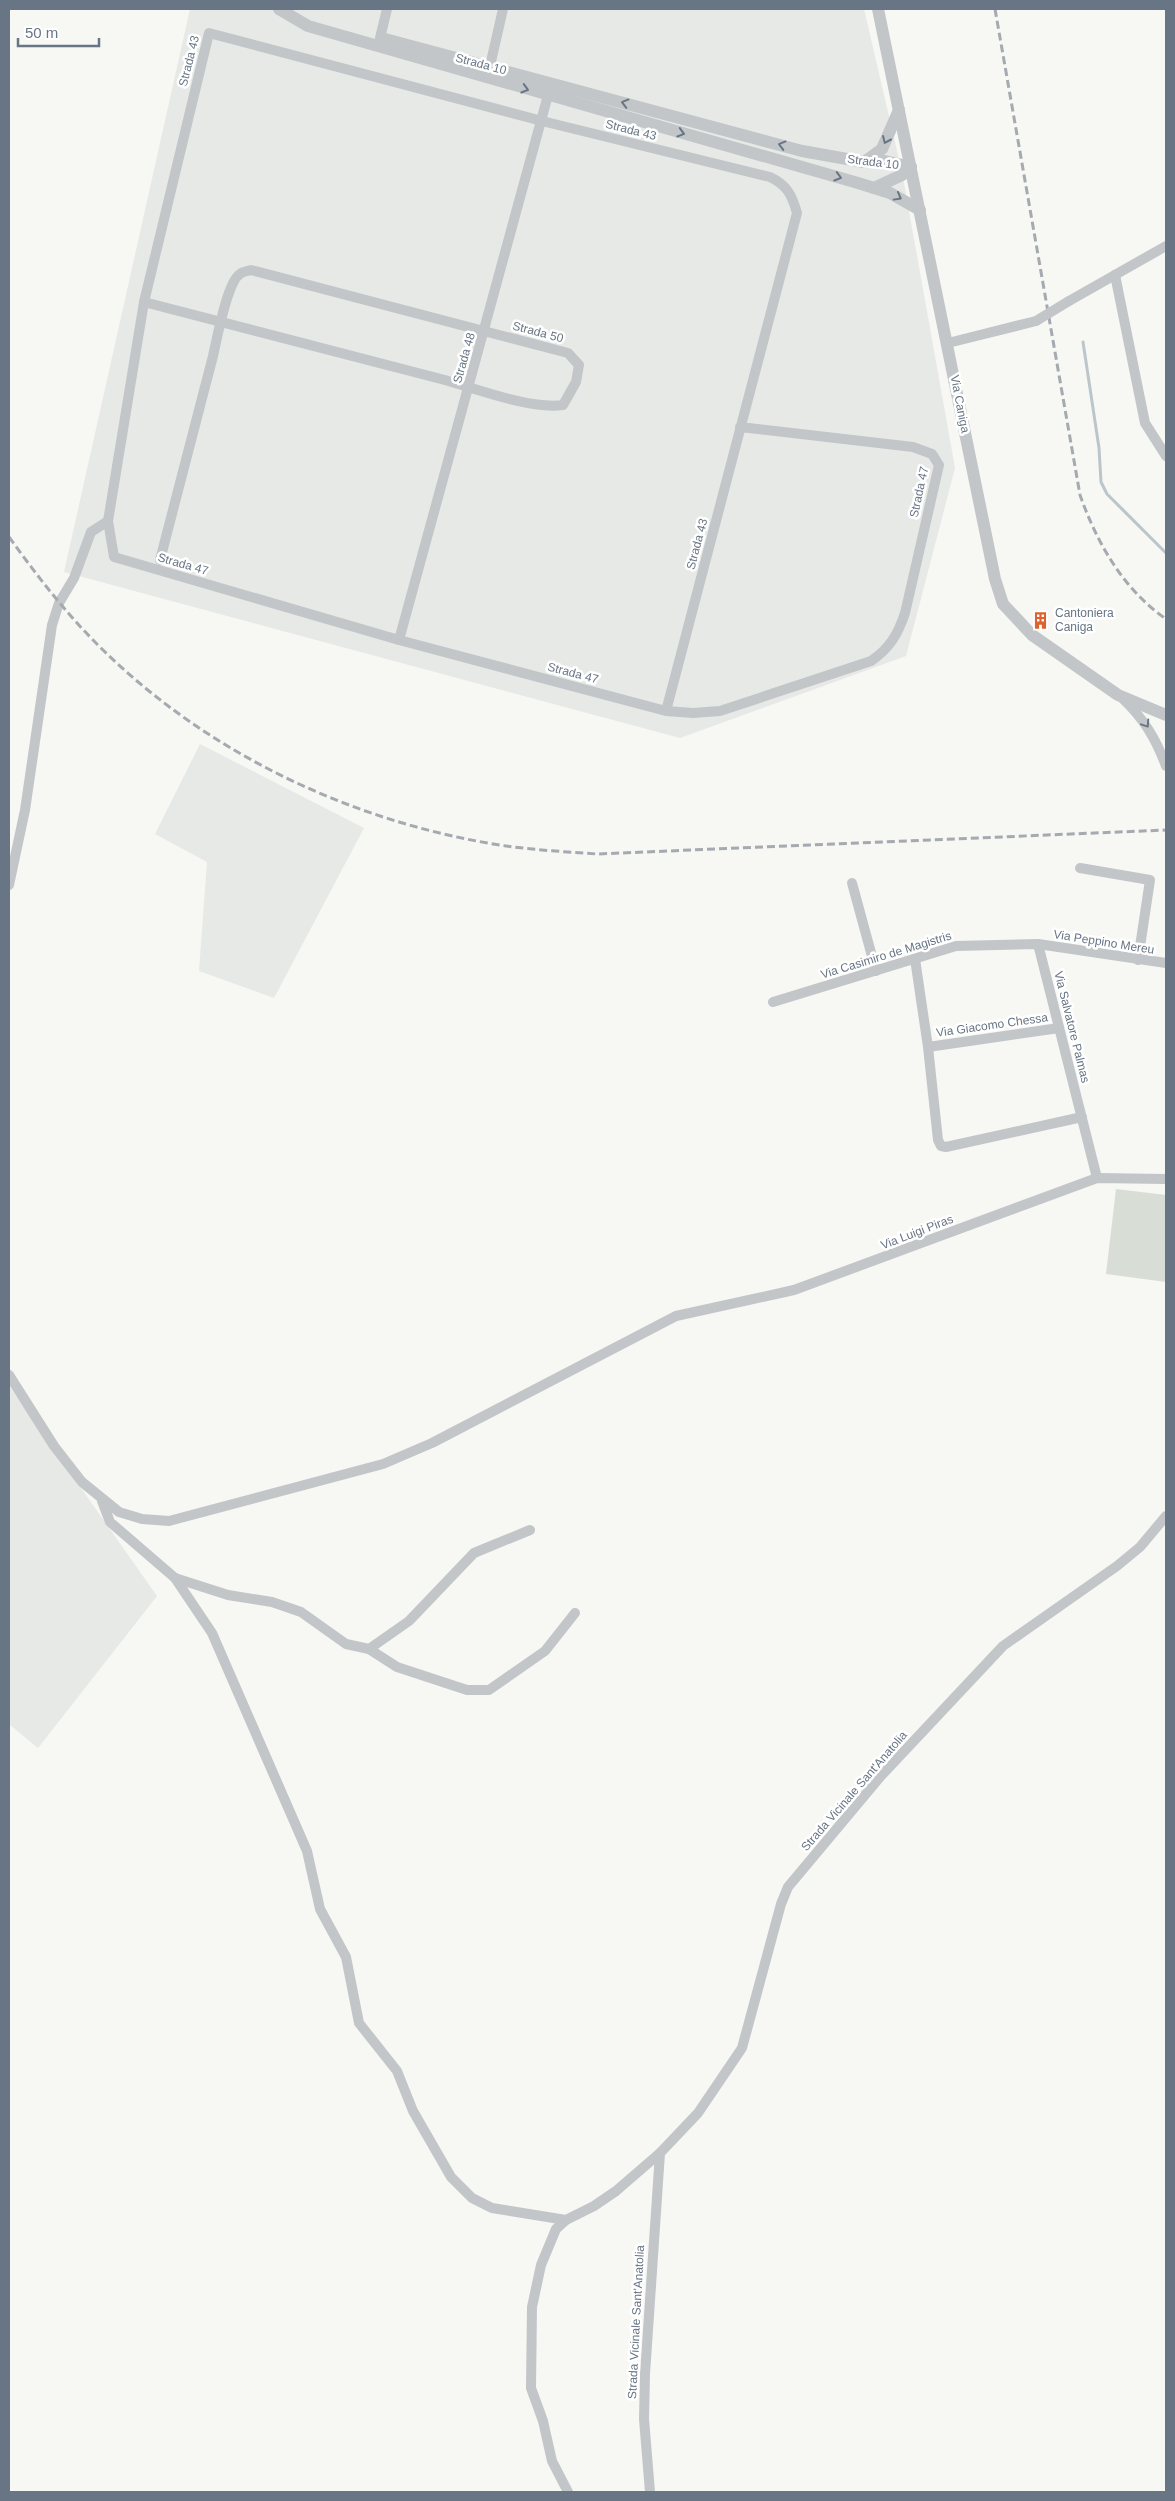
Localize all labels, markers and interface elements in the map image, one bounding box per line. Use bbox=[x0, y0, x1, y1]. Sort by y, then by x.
scale bar bbox=[18, 15, 99, 47]
text: 50 m bbox=[25, 24, 58, 41]
street label: Strada 43 bbox=[176, 34, 202, 88]
street label: Strada 10 bbox=[454, 51, 508, 78]
one-way arrow bbox=[520, 83, 529, 93]
one-way arrow bbox=[621, 98, 629, 108]
street label: Strada 43 bbox=[604, 117, 658, 143]
one-way arrow bbox=[677, 127, 686, 138]
one-way arrow bbox=[882, 135, 893, 144]
one-way arrow bbox=[777, 140, 786, 151]
street label: Strada 10 bbox=[846, 152, 900, 172]
one-way arrow bbox=[833, 171, 842, 182]
one-way arrow bbox=[892, 191, 901, 201]
street label: Strada 50 bbox=[511, 319, 565, 346]
street label: Strada 48 bbox=[450, 331, 478, 385]
street label: Via Caniga bbox=[948, 374, 973, 434]
street label: Strada 47 bbox=[907, 465, 931, 519]
street label: Strada 43 bbox=[684, 517, 711, 571]
street label: Strada 47 bbox=[156, 550, 210, 578]
place label: Cantoniera Caniga bbox=[1055, 606, 1114, 634]
building icon: Cantoniera Caniga bbox=[1031, 610, 1051, 630]
street label: Strada 47 bbox=[546, 660, 600, 687]
one-way arrow bbox=[1140, 719, 1150, 728]
street label: Via Peppino Mereu bbox=[1053, 927, 1155, 957]
street label: Via Casimiro de Magistris bbox=[819, 928, 953, 982]
street label: Via Salvatore Palmas bbox=[1051, 970, 1093, 1084]
street label: Via Giacomo Chessa bbox=[935, 1010, 1049, 1040]
street label: Via Luigi Piras bbox=[879, 1212, 955, 1252]
street label: Strada Vicinale Sant'Anatolia bbox=[798, 1728, 910, 1854]
street label: Strada Vicinale Sant'Anatolia bbox=[625, 2244, 647, 2399]

